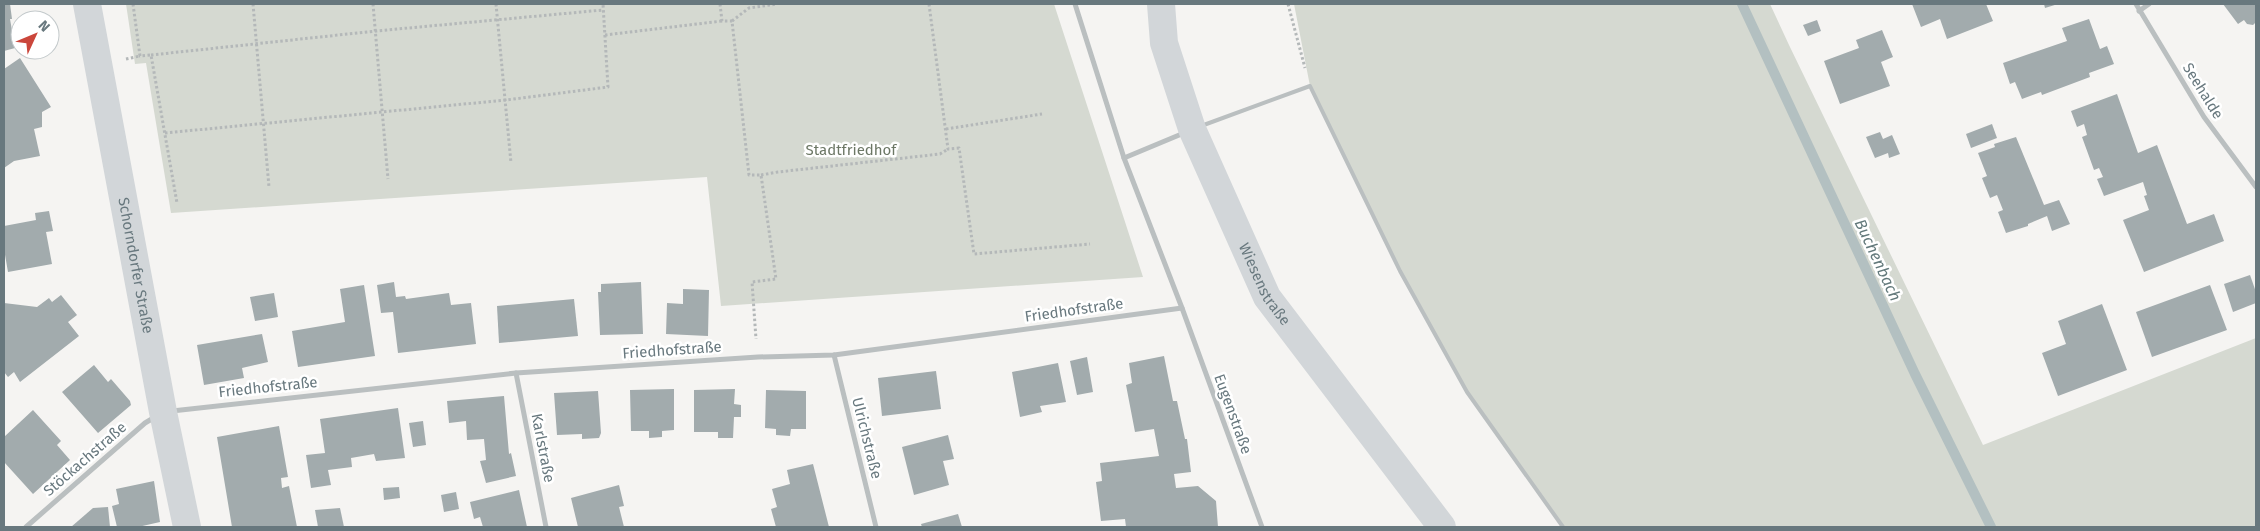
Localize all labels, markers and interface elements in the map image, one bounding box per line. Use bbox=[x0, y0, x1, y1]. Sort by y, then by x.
north arrow bbox=[10, 10, 60, 60]
text: N bbox=[35, 17, 53, 36]
street label: Seehalde bbox=[2179, 60, 2227, 122]
park label: Stadtfriedhof bbox=[806, 141, 897, 159]
street label: Schorndorfer Straße bbox=[114, 196, 157, 335]
water label: Buchenbach bbox=[1851, 216, 1905, 304]
street label: Wiesenstraße bbox=[1235, 240, 1294, 329]
street label: Friedhofstraße bbox=[1024, 294, 1124, 326]
street label: Friedhofstraße bbox=[622, 338, 722, 362]
street label: Eugenstraße bbox=[1210, 371, 1256, 457]
street label: Friedhofstraße bbox=[218, 373, 318, 401]
street label: Ulrichstraße bbox=[848, 395, 886, 481]
street label: Karlstraße bbox=[527, 412, 559, 484]
street label: Stöckachstraße bbox=[40, 418, 130, 500]

